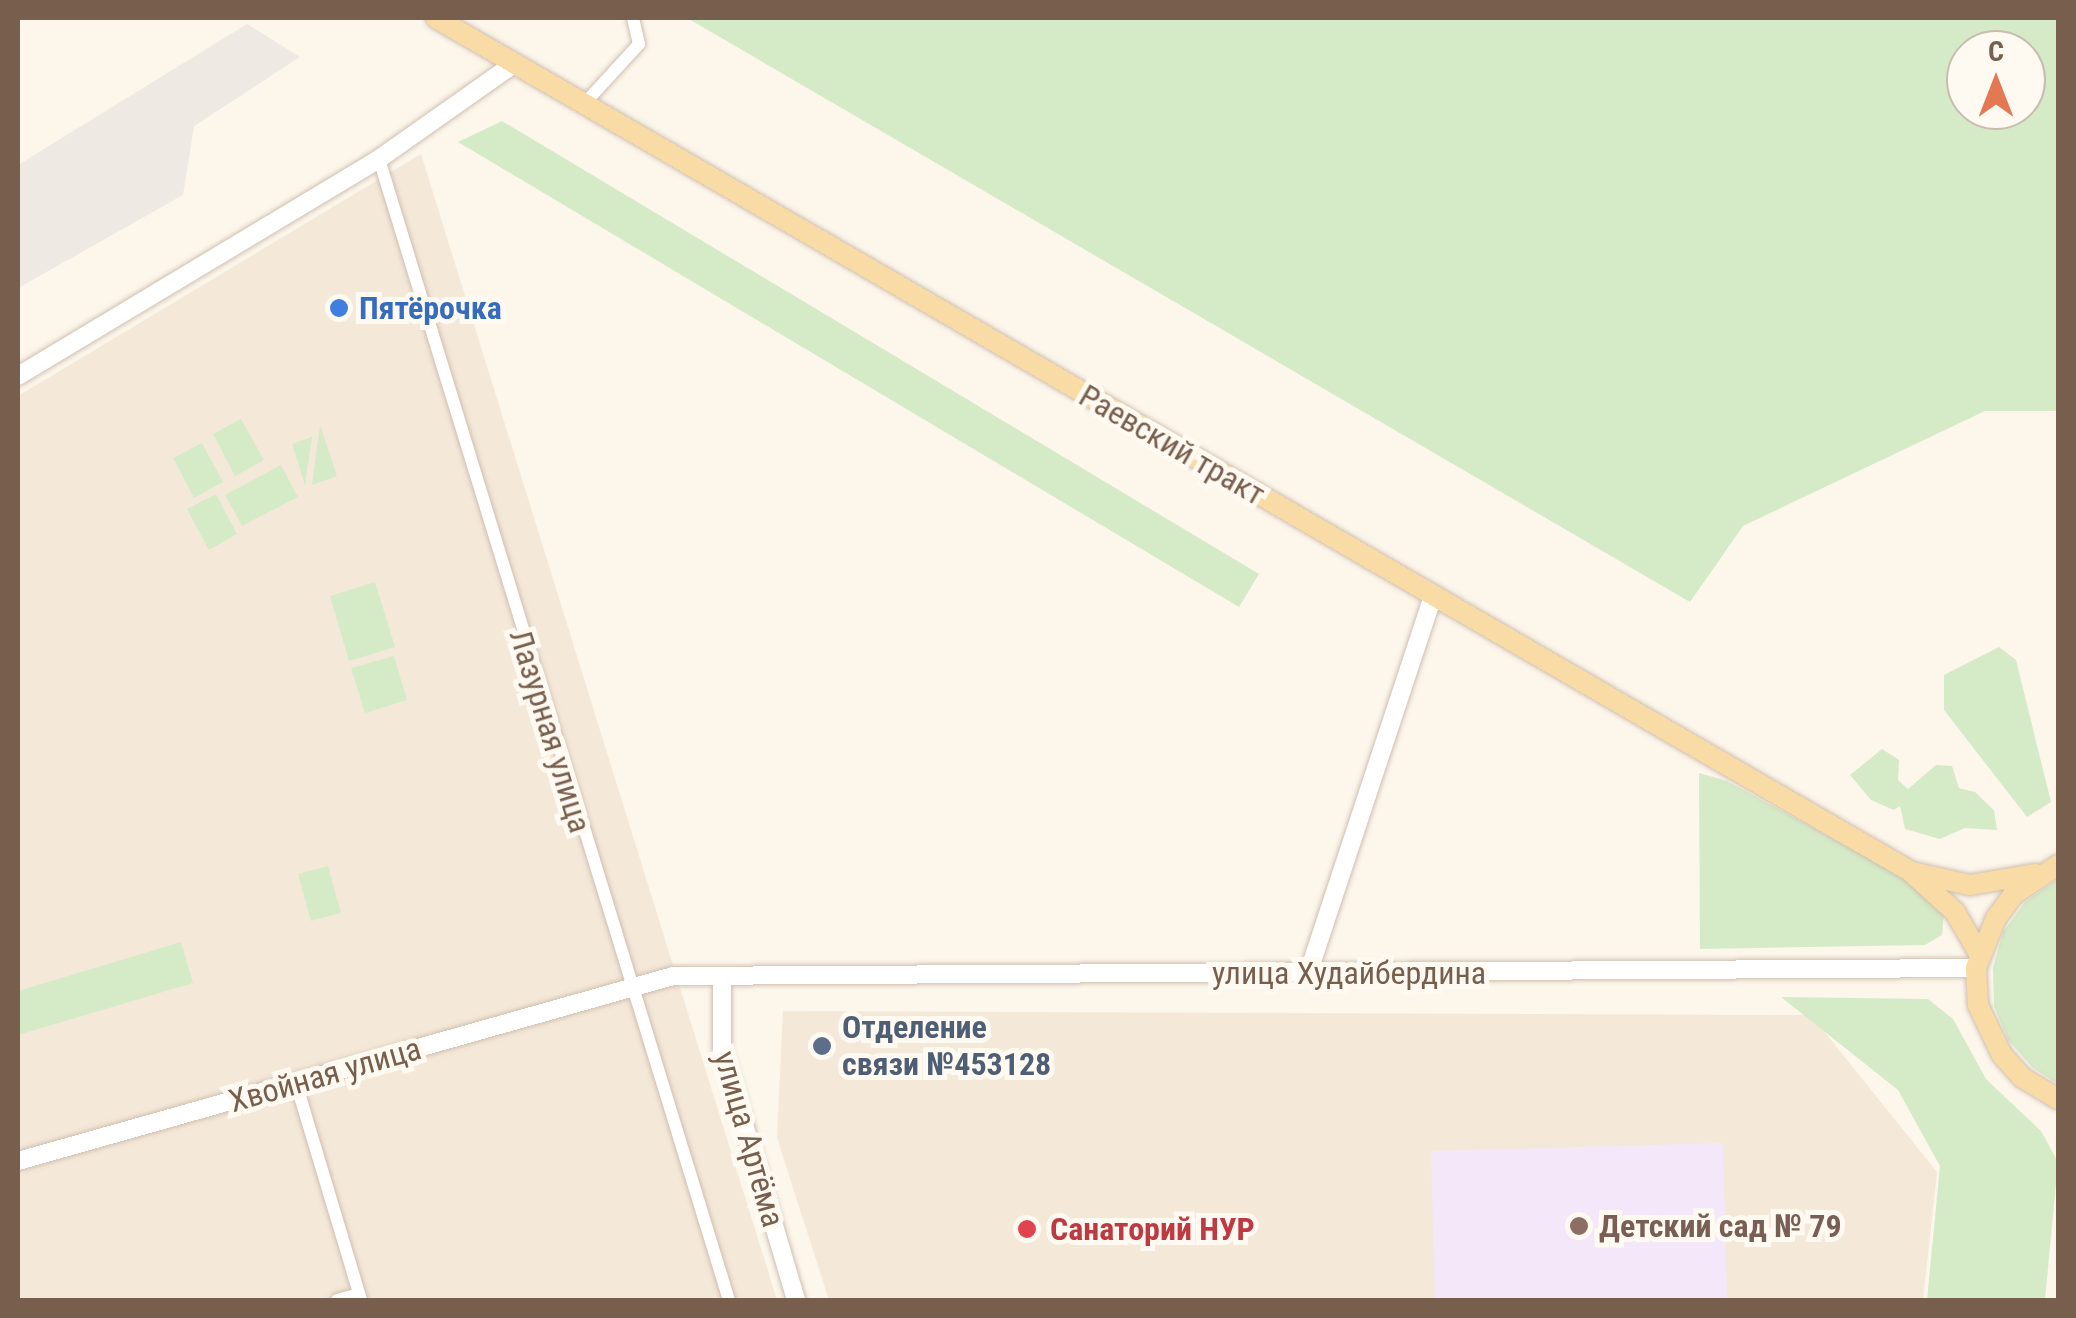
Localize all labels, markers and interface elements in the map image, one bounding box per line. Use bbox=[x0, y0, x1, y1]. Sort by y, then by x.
north arrow bbox=[1946, 30, 2046, 130]
text: С bbox=[1988, 35, 2004, 68]
place label: Пятёрочка bbox=[359, 289, 502, 327]
marker: Пятёрочка bbox=[328, 297, 350, 319]
street label: Раевский тракт bbox=[1072, 376, 1272, 514]
street label: Лазурная улица bbox=[501, 625, 599, 837]
street label: улица Худайбердина bbox=[1212, 954, 1486, 992]
place label: Отделение связи №453128 bbox=[842, 1009, 1051, 1084]
street label: Хвойная улица bbox=[225, 1029, 425, 1121]
marker: Отделение связи №453128 bbox=[811, 1035, 833, 1057]
street label: улица Артёма bbox=[706, 1047, 792, 1231]
place label: Детский сад № 79 bbox=[1599, 1207, 1842, 1245]
place label: Санаторий НУР bbox=[1050, 1210, 1255, 1248]
marker: Детский сад № 79 bbox=[1568, 1215, 1590, 1237]
marker: Санаторий НУР bbox=[1014, 1216, 1040, 1242]

